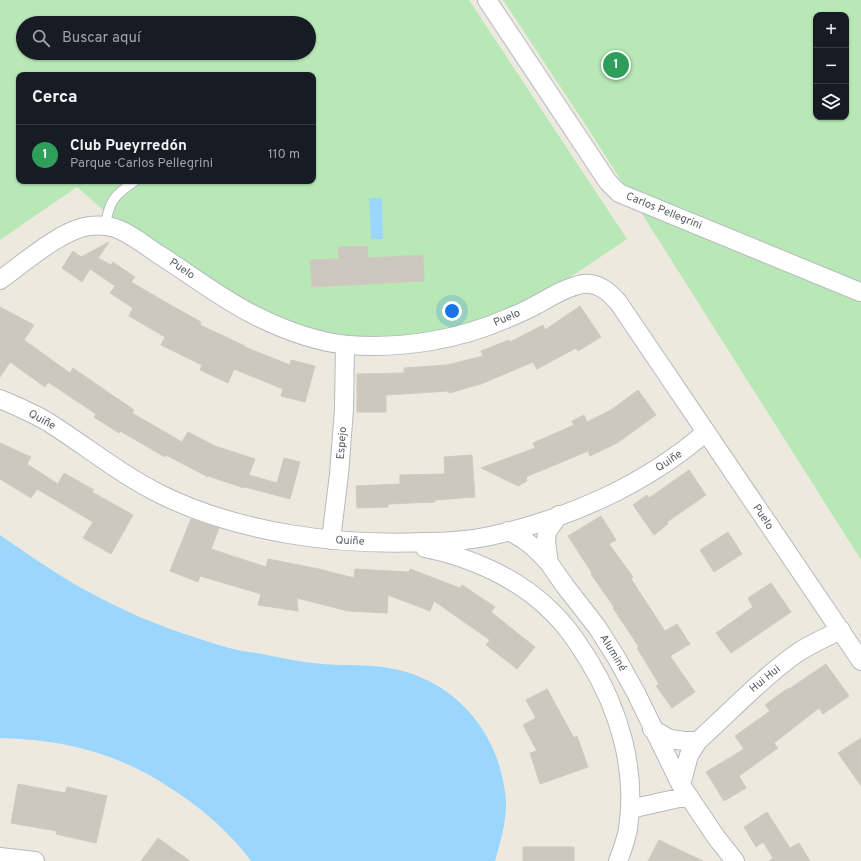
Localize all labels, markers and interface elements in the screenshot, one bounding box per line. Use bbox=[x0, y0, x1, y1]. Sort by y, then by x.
map controls bbox=[813, 12, 849, 120]
button: + bbox=[813, 12, 849, 48]
search box bbox=[16, 16, 316, 60]
icon: search bbox=[30, 27, 52, 49]
text: Buscar aquí bbox=[62, 29, 141, 48]
button: − bbox=[813, 48, 849, 84]
pin: 1 bbox=[603, 50, 629, 80]
button: layers bbox=[813, 84, 849, 120]
text: Cerca bbox=[32, 87, 78, 109]
text: Club Pueyrredón bbox=[70, 137, 187, 156]
text: 1 bbox=[42, 147, 48, 163]
text: 110 m bbox=[268, 147, 300, 163]
text: Parque · Carlos Pellegrini bbox=[70, 156, 213, 172]
street label: Carlos Pellegrini bbox=[624, 189, 704, 233]
street label: Puelo bbox=[167, 255, 197, 283]
your location bbox=[442, 301, 462, 321]
street label: Puelo bbox=[491, 306, 523, 330]
street label: Quiñe bbox=[26, 407, 58, 433]
street label: Espejo bbox=[334, 426, 350, 460]
street label: Quiñe bbox=[653, 447, 685, 475]
street label: Puelo bbox=[749, 502, 777, 532]
street label: Quiñe bbox=[335, 533, 365, 549]
street label: Aluminé bbox=[596, 632, 630, 674]
street label: Hui Hui bbox=[747, 662, 783, 696]

